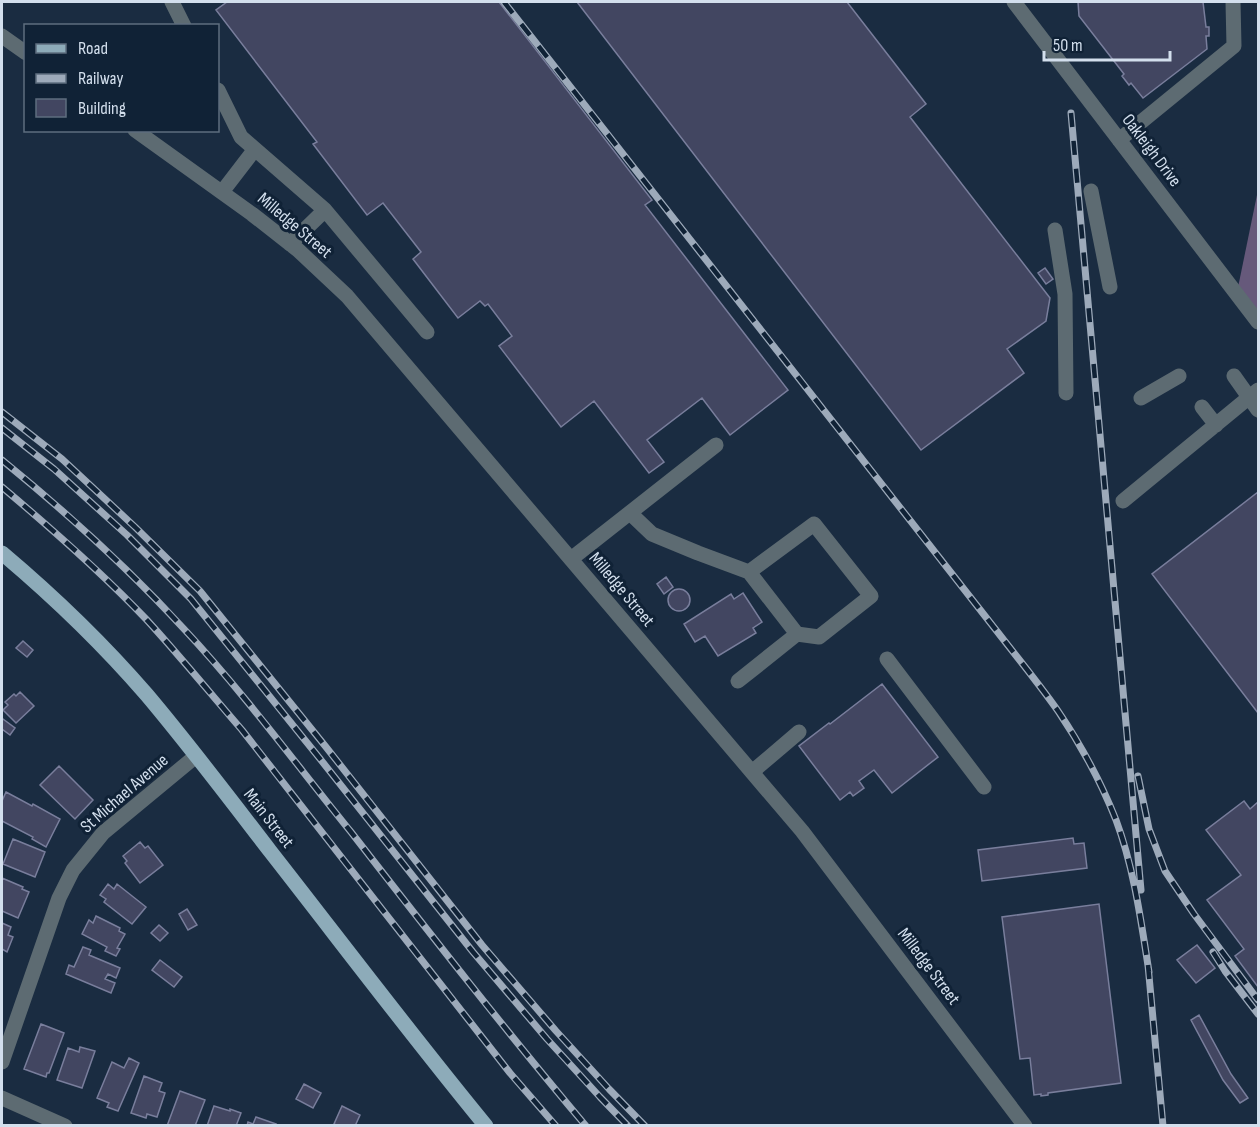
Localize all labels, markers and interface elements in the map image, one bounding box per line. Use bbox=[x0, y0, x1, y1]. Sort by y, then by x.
legend bbox=[24, 24, 219, 132]
scale bar bbox=[1044, 24, 1170, 62]
text: 50 m bbox=[1053, 35, 1083, 56]
text: Road bbox=[78, 38, 108, 59]
text: Railway bbox=[78, 68, 123, 89]
text: Building bbox=[78, 98, 126, 119]
street label: Oakleigh Drive bbox=[1117, 110, 1186, 191]
street label: Milledge Street bbox=[253, 188, 337, 263]
street label: Milledge Street bbox=[584, 548, 659, 631]
street label: St Michael Avenue bbox=[76, 750, 172, 837]
street label: Main Street bbox=[239, 784, 299, 853]
street label: Milledge Street bbox=[893, 924, 965, 1009]

